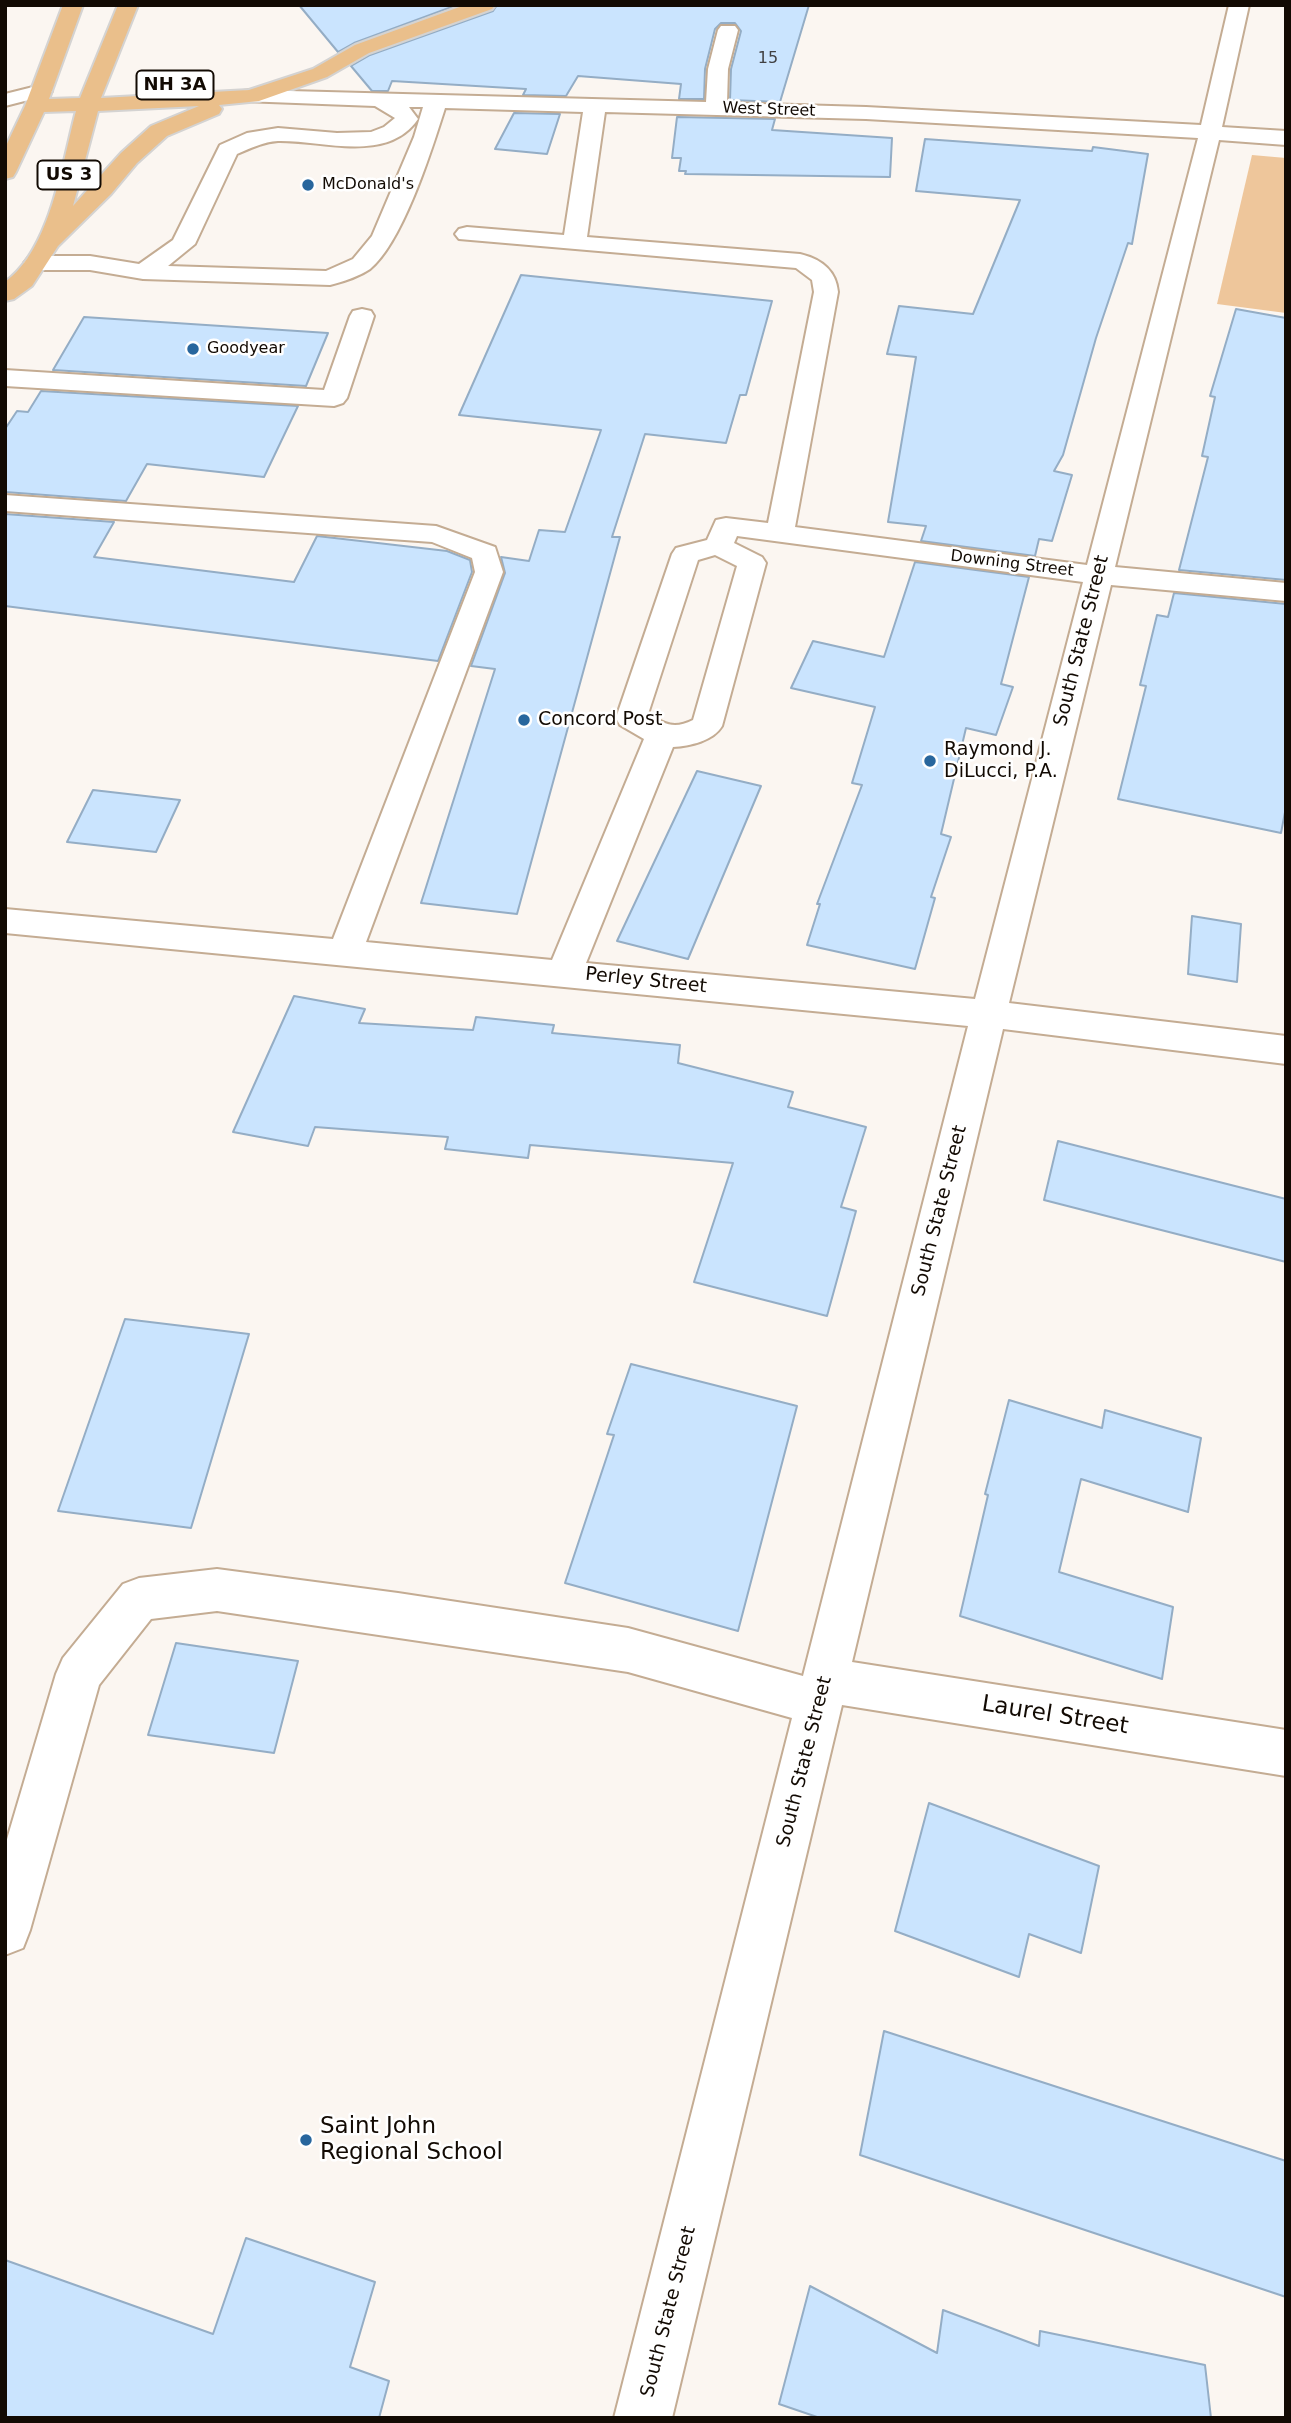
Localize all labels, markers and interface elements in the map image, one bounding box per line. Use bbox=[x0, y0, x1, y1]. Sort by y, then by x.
house number: 15 bbox=[758, 49, 778, 69]
road number: NH 3A bbox=[136, 70, 214, 100]
street label: West Street bbox=[722, 99, 816, 121]
road number: US 3 bbox=[38, 160, 100, 190]
place label: McDonald's bbox=[322, 175, 414, 195]
marker: McDonald's bbox=[300, 177, 316, 193]
place label: Goodyear bbox=[207, 339, 285, 359]
marker: Goodyear bbox=[185, 341, 201, 357]
street label: Downing Street bbox=[949, 547, 1075, 581]
street label: South State Street bbox=[1050, 553, 1114, 729]
place label: Concord Post bbox=[538, 709, 662, 731]
marker: Concord Post bbox=[516, 712, 532, 728]
place label: Raymond J. DiLucci, P.A. bbox=[944, 739, 1058, 783]
marker: Raymond J. DiLucci, P.A. bbox=[922, 753, 938, 769]
street label: Perley Street bbox=[584, 963, 708, 999]
street label: South State Street bbox=[908, 1123, 972, 1299]
street label: South State Street bbox=[773, 1674, 837, 1850]
street label: Laurel Street bbox=[980, 1691, 1130, 1741]
place label: Saint John Regional School bbox=[320, 2113, 503, 2167]
marker: Saint John Regional School bbox=[298, 2132, 314, 2148]
street label: South State Street bbox=[637, 2224, 701, 2400]

